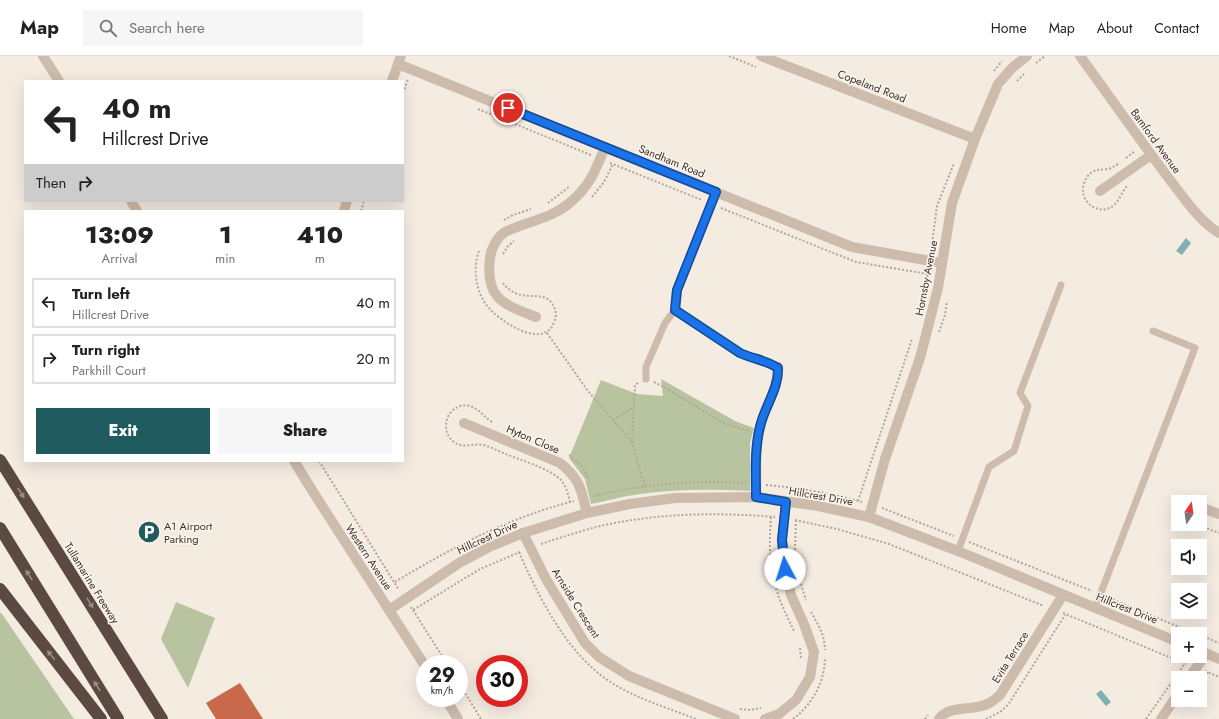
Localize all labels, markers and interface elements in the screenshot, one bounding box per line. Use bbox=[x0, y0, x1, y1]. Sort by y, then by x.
search box bbox=[83, 10, 363, 46]
text: Map bbox=[20, 14, 59, 41]
icon: search bbox=[97, 17, 119, 39]
text: Search here bbox=[129, 17, 205, 39]
text: Home bbox=[991, 18, 1027, 38]
text: Map bbox=[1049, 18, 1075, 38]
text: About bbox=[1097, 18, 1132, 38]
text: Contact bbox=[1154, 18, 1199, 38]
street label: Copeland Road bbox=[835, 66, 909, 106]
text: 40 m bbox=[102, 88, 171, 129]
pin bbox=[491, 91, 525, 125]
icon: left bbox=[36, 96, 88, 148]
icon: arrive bbox=[497, 97, 519, 119]
street label: Bamford Avenue bbox=[1127, 105, 1185, 177]
text: Hillcrest Drive bbox=[102, 126, 209, 152]
street label: Sandham Road bbox=[637, 140, 707, 182]
text: Then bbox=[36, 172, 66, 194]
icon: right bbox=[74, 172, 96, 194]
text: 13:09 bbox=[85, 217, 154, 252]
text: 1 bbox=[219, 217, 232, 252]
text: 410 bbox=[296, 217, 343, 252]
street label: Hornsby Avenue bbox=[911, 239, 941, 317]
text: Arrival bbox=[102, 249, 137, 268]
text: min bbox=[215, 249, 235, 268]
text: m bbox=[315, 249, 325, 268]
text: Turn left bbox=[72, 283, 130, 305]
icon: left bbox=[38, 292, 60, 314]
text: 40 m bbox=[356, 292, 390, 314]
text: Hillcrest Drive bbox=[72, 305, 149, 324]
text: Turn right bbox=[72, 339, 140, 361]
icon: right bbox=[38, 348, 60, 370]
text: 20 m bbox=[356, 348, 390, 370]
text: Parkhill Court bbox=[72, 361, 146, 380]
button: Exit bbox=[36, 408, 210, 454]
button: Share bbox=[218, 408, 392, 454]
street label: Hyton Close bbox=[504, 421, 562, 458]
street label: Hillcrest Drive bbox=[788, 482, 855, 510]
one-way arrow bbox=[17, 487, 24, 499]
north arrow bbox=[1171, 495, 1207, 531]
map controls bbox=[1171, 495, 1207, 707]
street label: Hillcrest Drive bbox=[454, 516, 520, 558]
place label: A1 Airport Parking bbox=[164, 518, 212, 547]
parking icon: A1 Airport Parking bbox=[136, 519, 162, 545]
street label: Western Avenue bbox=[342, 521, 396, 593]
street label: Tullamarine Freeway bbox=[61, 539, 124, 627]
button: sound bbox=[1171, 539, 1207, 575]
position arrow bbox=[764, 548, 806, 590]
street label: Arnside Crescent bbox=[548, 565, 604, 641]
one-way arrow bbox=[26, 569, 33, 581]
button: layers bbox=[1171, 583, 1207, 619]
street label: Hillcrest Drive bbox=[1094, 588, 1160, 628]
one-way arrow bbox=[86, 597, 93, 609]
button: + bbox=[1171, 627, 1207, 663]
street label: Evita Terrace bbox=[988, 628, 1032, 686]
one-way arrow bbox=[47, 650, 56, 661]
speed limit sign: 30 bbox=[476, 655, 528, 707]
text: 29 bbox=[429, 661, 455, 690]
button: − bbox=[1171, 671, 1207, 707]
one-way arrow bbox=[94, 680, 101, 692]
text: km/h bbox=[431, 683, 453, 698]

